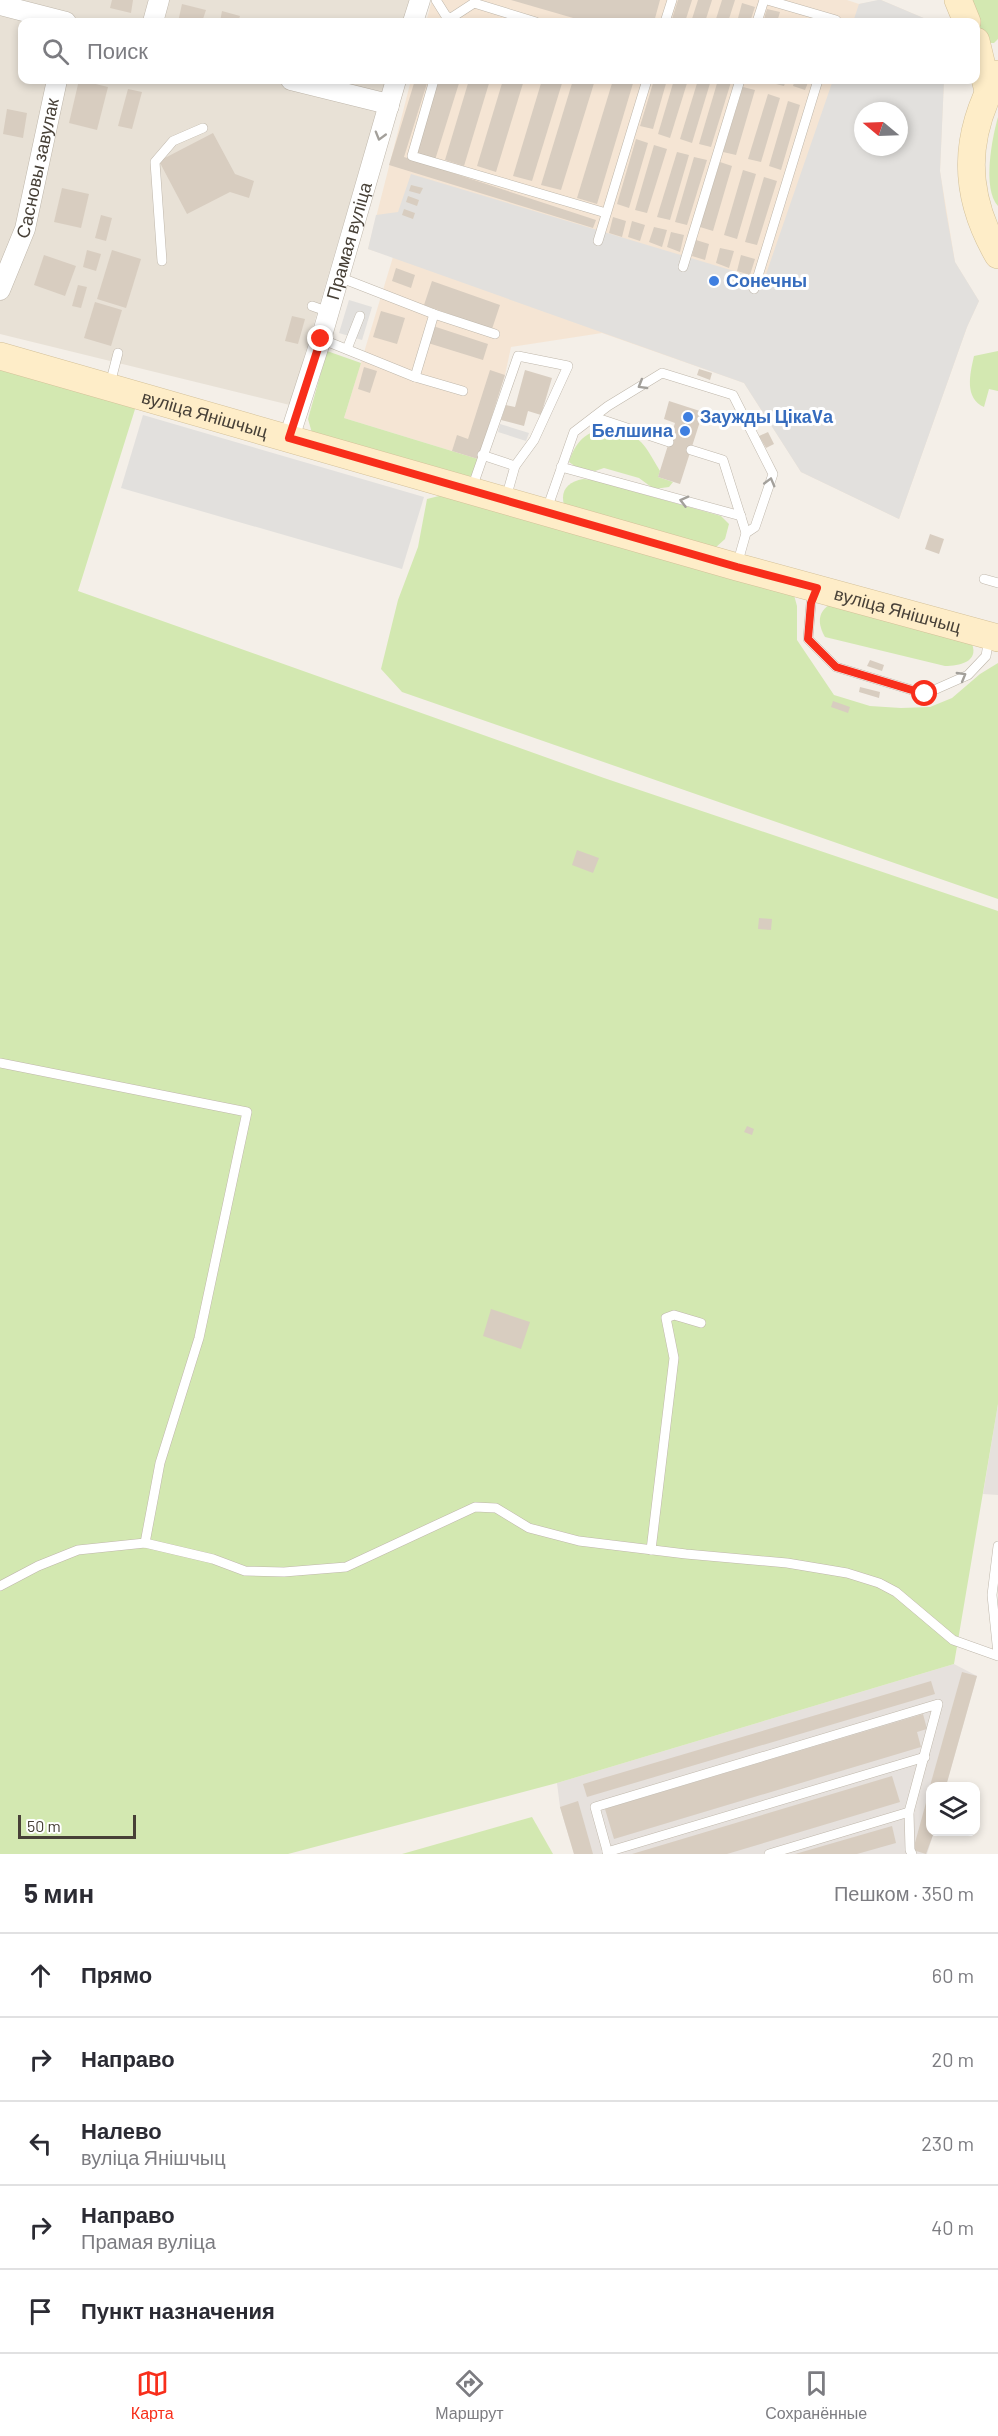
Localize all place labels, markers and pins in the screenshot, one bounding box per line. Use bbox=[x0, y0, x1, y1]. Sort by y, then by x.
place label: Сонечны bbox=[726, 269, 807, 291]
marker: Сонечны bbox=[707, 274, 721, 288]
place label: Заужды ЦікаVа bbox=[700, 405, 834, 427]
marker: Заужды ЦікаVа bbox=[681, 410, 695, 424]
place label: Белшина bbox=[592, 419, 674, 441]
marker: Белшина bbox=[678, 424, 692, 438]

